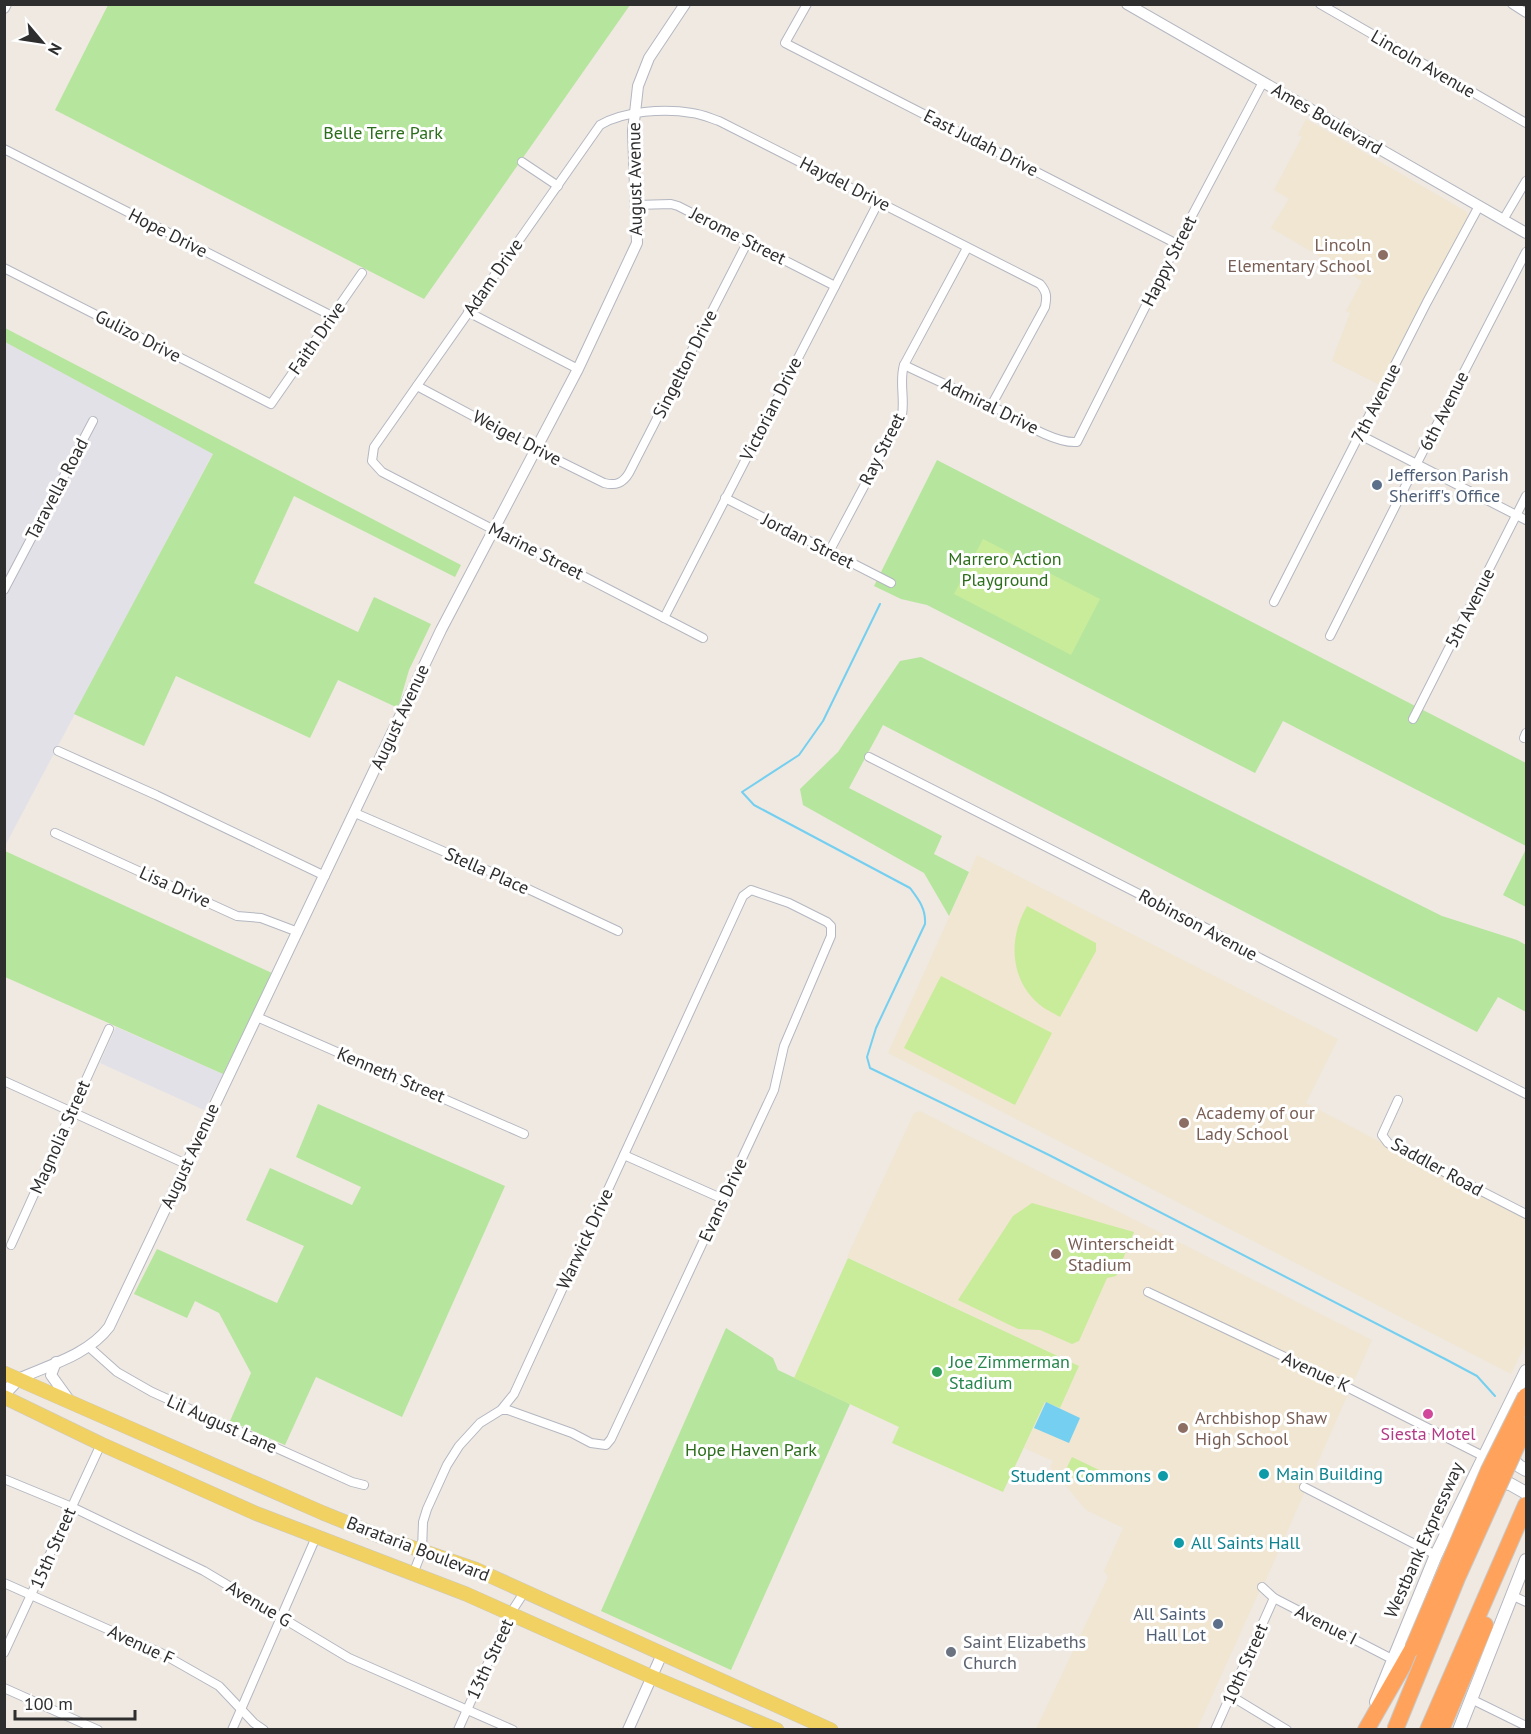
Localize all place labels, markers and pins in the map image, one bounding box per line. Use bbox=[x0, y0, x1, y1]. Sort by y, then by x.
place label: Lincoln Elementary School bbox=[1228, 233, 1372, 277]
marker: Lincoln Elementary School bbox=[1376, 248, 1390, 262]
place label: Jefferson Parish Sheriff's Office bbox=[1388, 463, 1509, 507]
marker: Jefferson Parish Sheriff's Office bbox=[1370, 478, 1384, 492]
place label: Academy of our Lady School bbox=[1196, 1101, 1315, 1145]
marker: Academy of our Lady School bbox=[1177, 1116, 1191, 1130]
place label: Winterscheidt Stadium bbox=[1068, 1232, 1174, 1276]
marker: Winterscheidt Stadium bbox=[1049, 1247, 1063, 1261]
place label: Joe Zimmerman Stadium bbox=[948, 1350, 1070, 1394]
marker: Joe Zimmerman Stadium bbox=[930, 1365, 944, 1379]
place label: Archbishop Shaw High School bbox=[1195, 1406, 1328, 1450]
marker: Siesta Motel bbox=[1421, 1407, 1435, 1421]
marker: Archbishop Shaw High School bbox=[1176, 1421, 1190, 1435]
place label: Siesta Motel bbox=[1380, 1422, 1476, 1445]
place label: Main Building bbox=[1276, 1462, 1383, 1485]
place label: Student Commons bbox=[1010, 1464, 1151, 1487]
marker: Main Building bbox=[1257, 1467, 1271, 1481]
marker: Student Commons bbox=[1156, 1469, 1170, 1483]
place label: All Saints Hall bbox=[1191, 1531, 1301, 1554]
marker: All Saints Hall bbox=[1172, 1536, 1186, 1550]
place label: All Saints Hall Lot bbox=[1133, 1602, 1206, 1646]
marker: All Saints Hall Lot bbox=[1211, 1617, 1225, 1631]
place label: Saint Elizabeths Church bbox=[963, 1630, 1086, 1674]
marker: Saint Elizabeths Church bbox=[944, 1645, 958, 1659]

